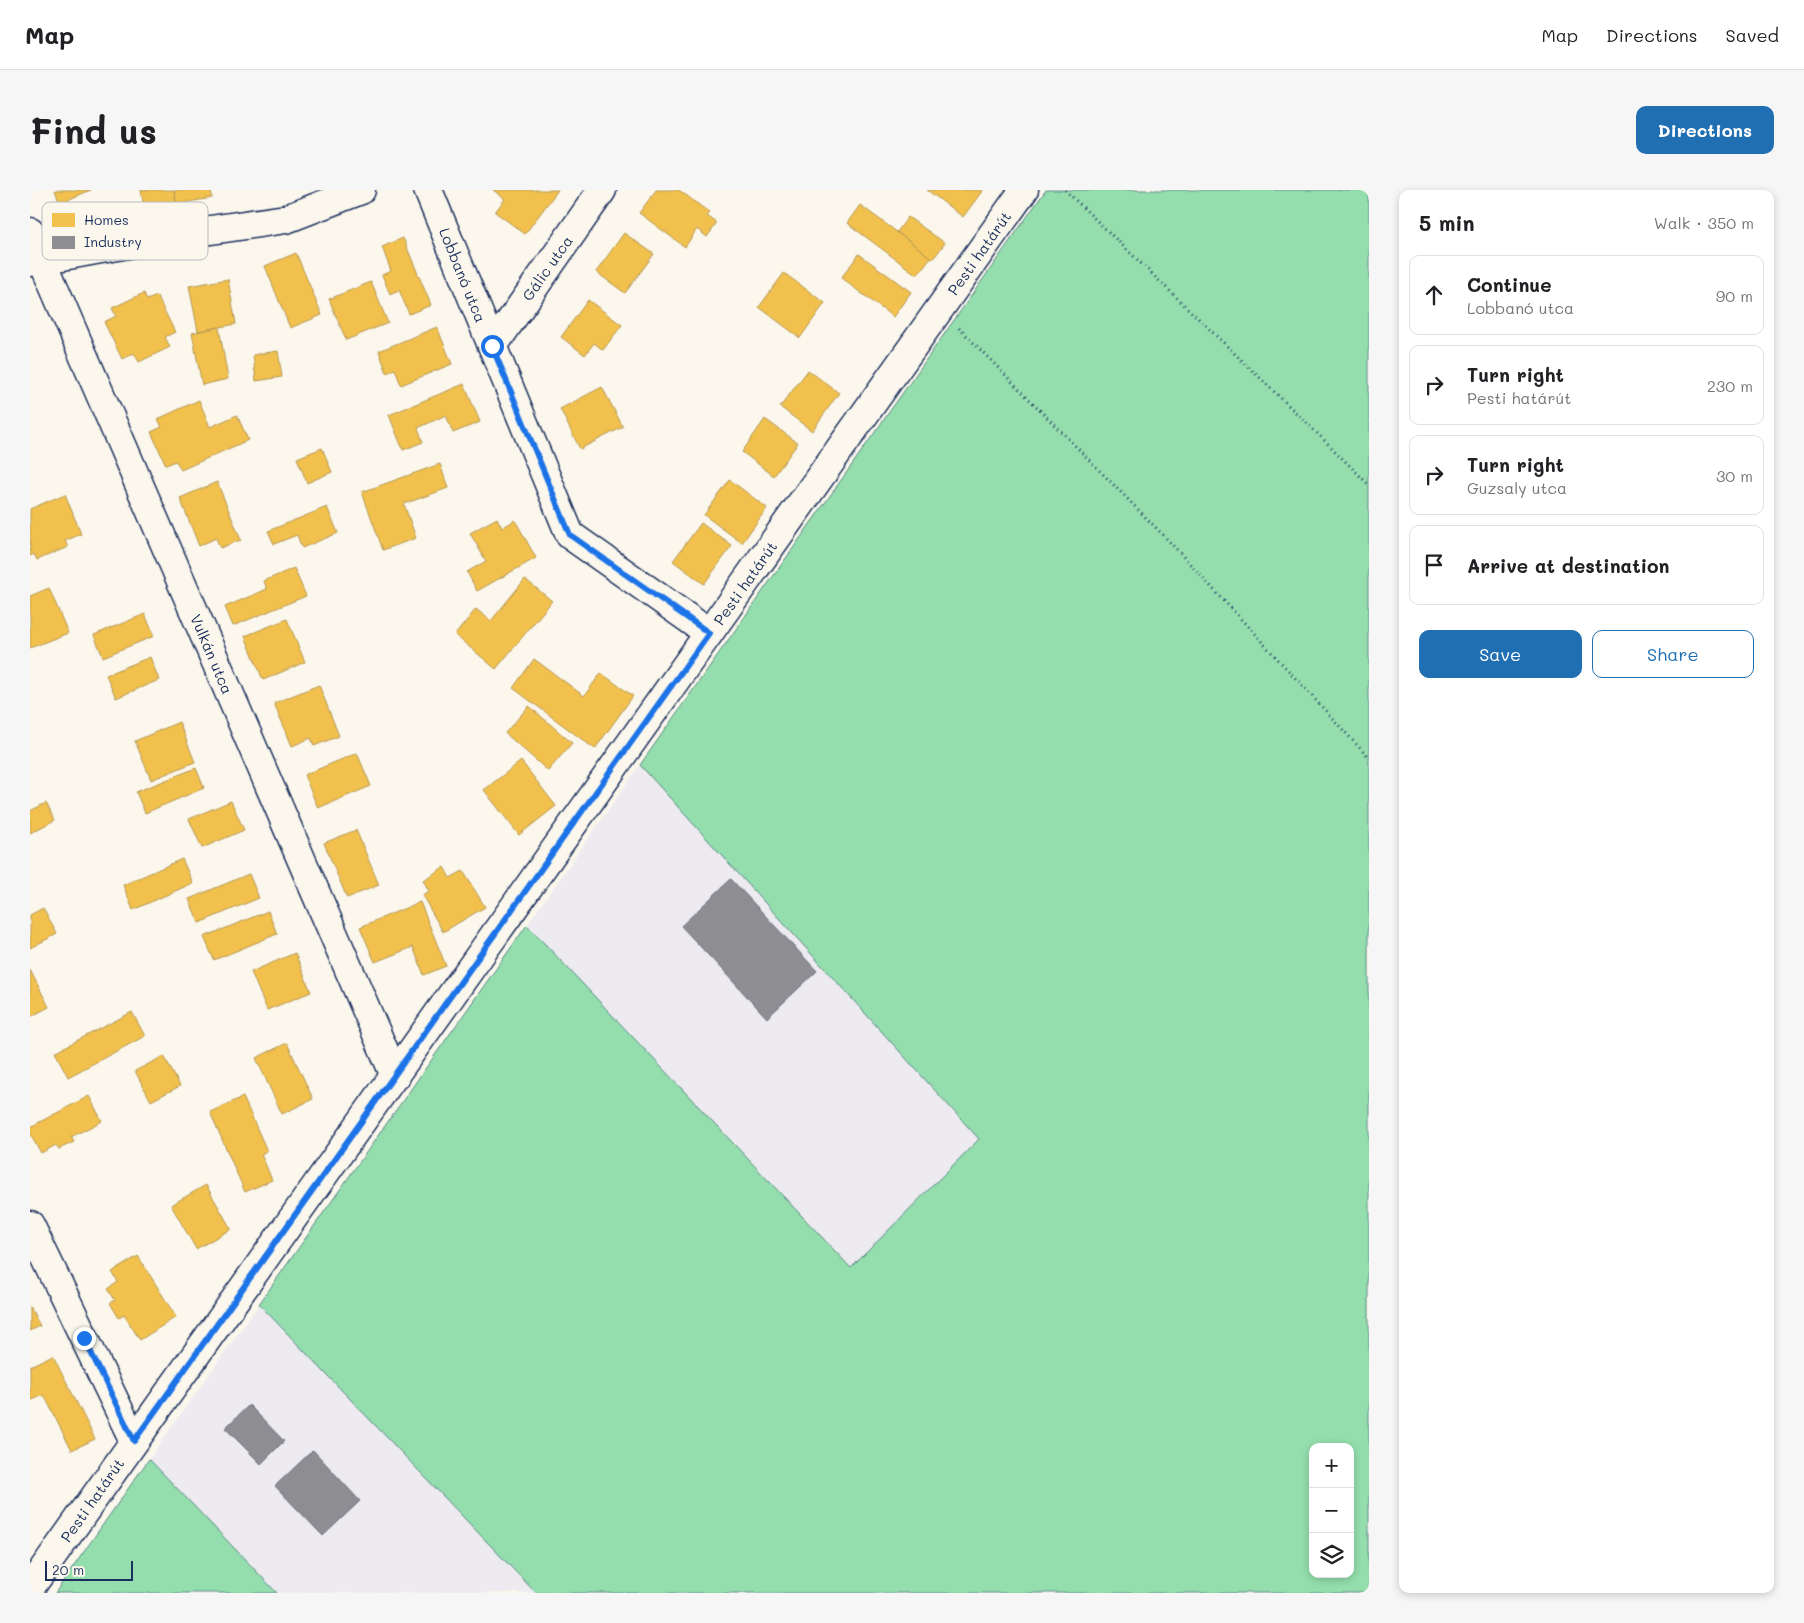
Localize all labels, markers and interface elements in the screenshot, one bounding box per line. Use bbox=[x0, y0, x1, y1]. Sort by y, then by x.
text: Map bbox=[25, 19, 74, 50]
text: Map bbox=[1541, 23, 1578, 47]
text: Directions bbox=[1606, 23, 1698, 47]
text: Saved bbox=[1726, 23, 1779, 47]
button: Directions bbox=[1636, 106, 1774, 154]
text: Find us bbox=[30, 107, 157, 153]
legend bbox=[42, 202, 208, 260]
street label: Pesti határút bbox=[943, 207, 1015, 299]
text: 5 min bbox=[1419, 209, 1475, 236]
text: Homes bbox=[84, 210, 129, 229]
text: Walk · 350 m bbox=[1654, 212, 1754, 233]
street label: Lobbanó utca bbox=[435, 225, 491, 325]
street label: Gálic utca bbox=[517, 231, 577, 305]
text: Industry bbox=[84, 232, 142, 251]
text: Continue bbox=[1467, 272, 1552, 297]
icon: ahead bbox=[1420, 281, 1448, 309]
text: 90 m bbox=[1716, 285, 1753, 306]
text: Lobbanó utca bbox=[1467, 297, 1574, 318]
route start bbox=[481, 335, 504, 358]
text: Turn right bbox=[1467, 362, 1564, 387]
icon: right bbox=[1420, 371, 1448, 399]
text: 230 m bbox=[1707, 375, 1753, 396]
text: Pesti határút bbox=[1467, 387, 1571, 408]
text: Turn right bbox=[1467, 452, 1564, 477]
icon: right bbox=[1420, 461, 1448, 489]
text: 30 m bbox=[1716, 465, 1753, 486]
text: Guzsaly utca bbox=[1467, 477, 1567, 498]
street label: Pesti határút bbox=[709, 537, 781, 629]
icon: arrive bbox=[1420, 551, 1448, 579]
text: Arrive at destination bbox=[1467, 553, 1670, 578]
street label: Vulkán utca bbox=[186, 611, 238, 697]
button: Save bbox=[1419, 630, 1582, 678]
button: Share bbox=[1592, 630, 1754, 678]
route end bbox=[73, 1327, 96, 1350]
map controls bbox=[1309, 1443, 1354, 1578]
button: + bbox=[1309, 1443, 1354, 1488]
street label: Pesti határút bbox=[56, 1454, 128, 1546]
button: − bbox=[1309, 1488, 1354, 1533]
button: layers bbox=[1309, 1533, 1354, 1578]
scale bar bbox=[45, 1558, 132, 1581]
text: 20 m bbox=[52, 1560, 84, 1579]

